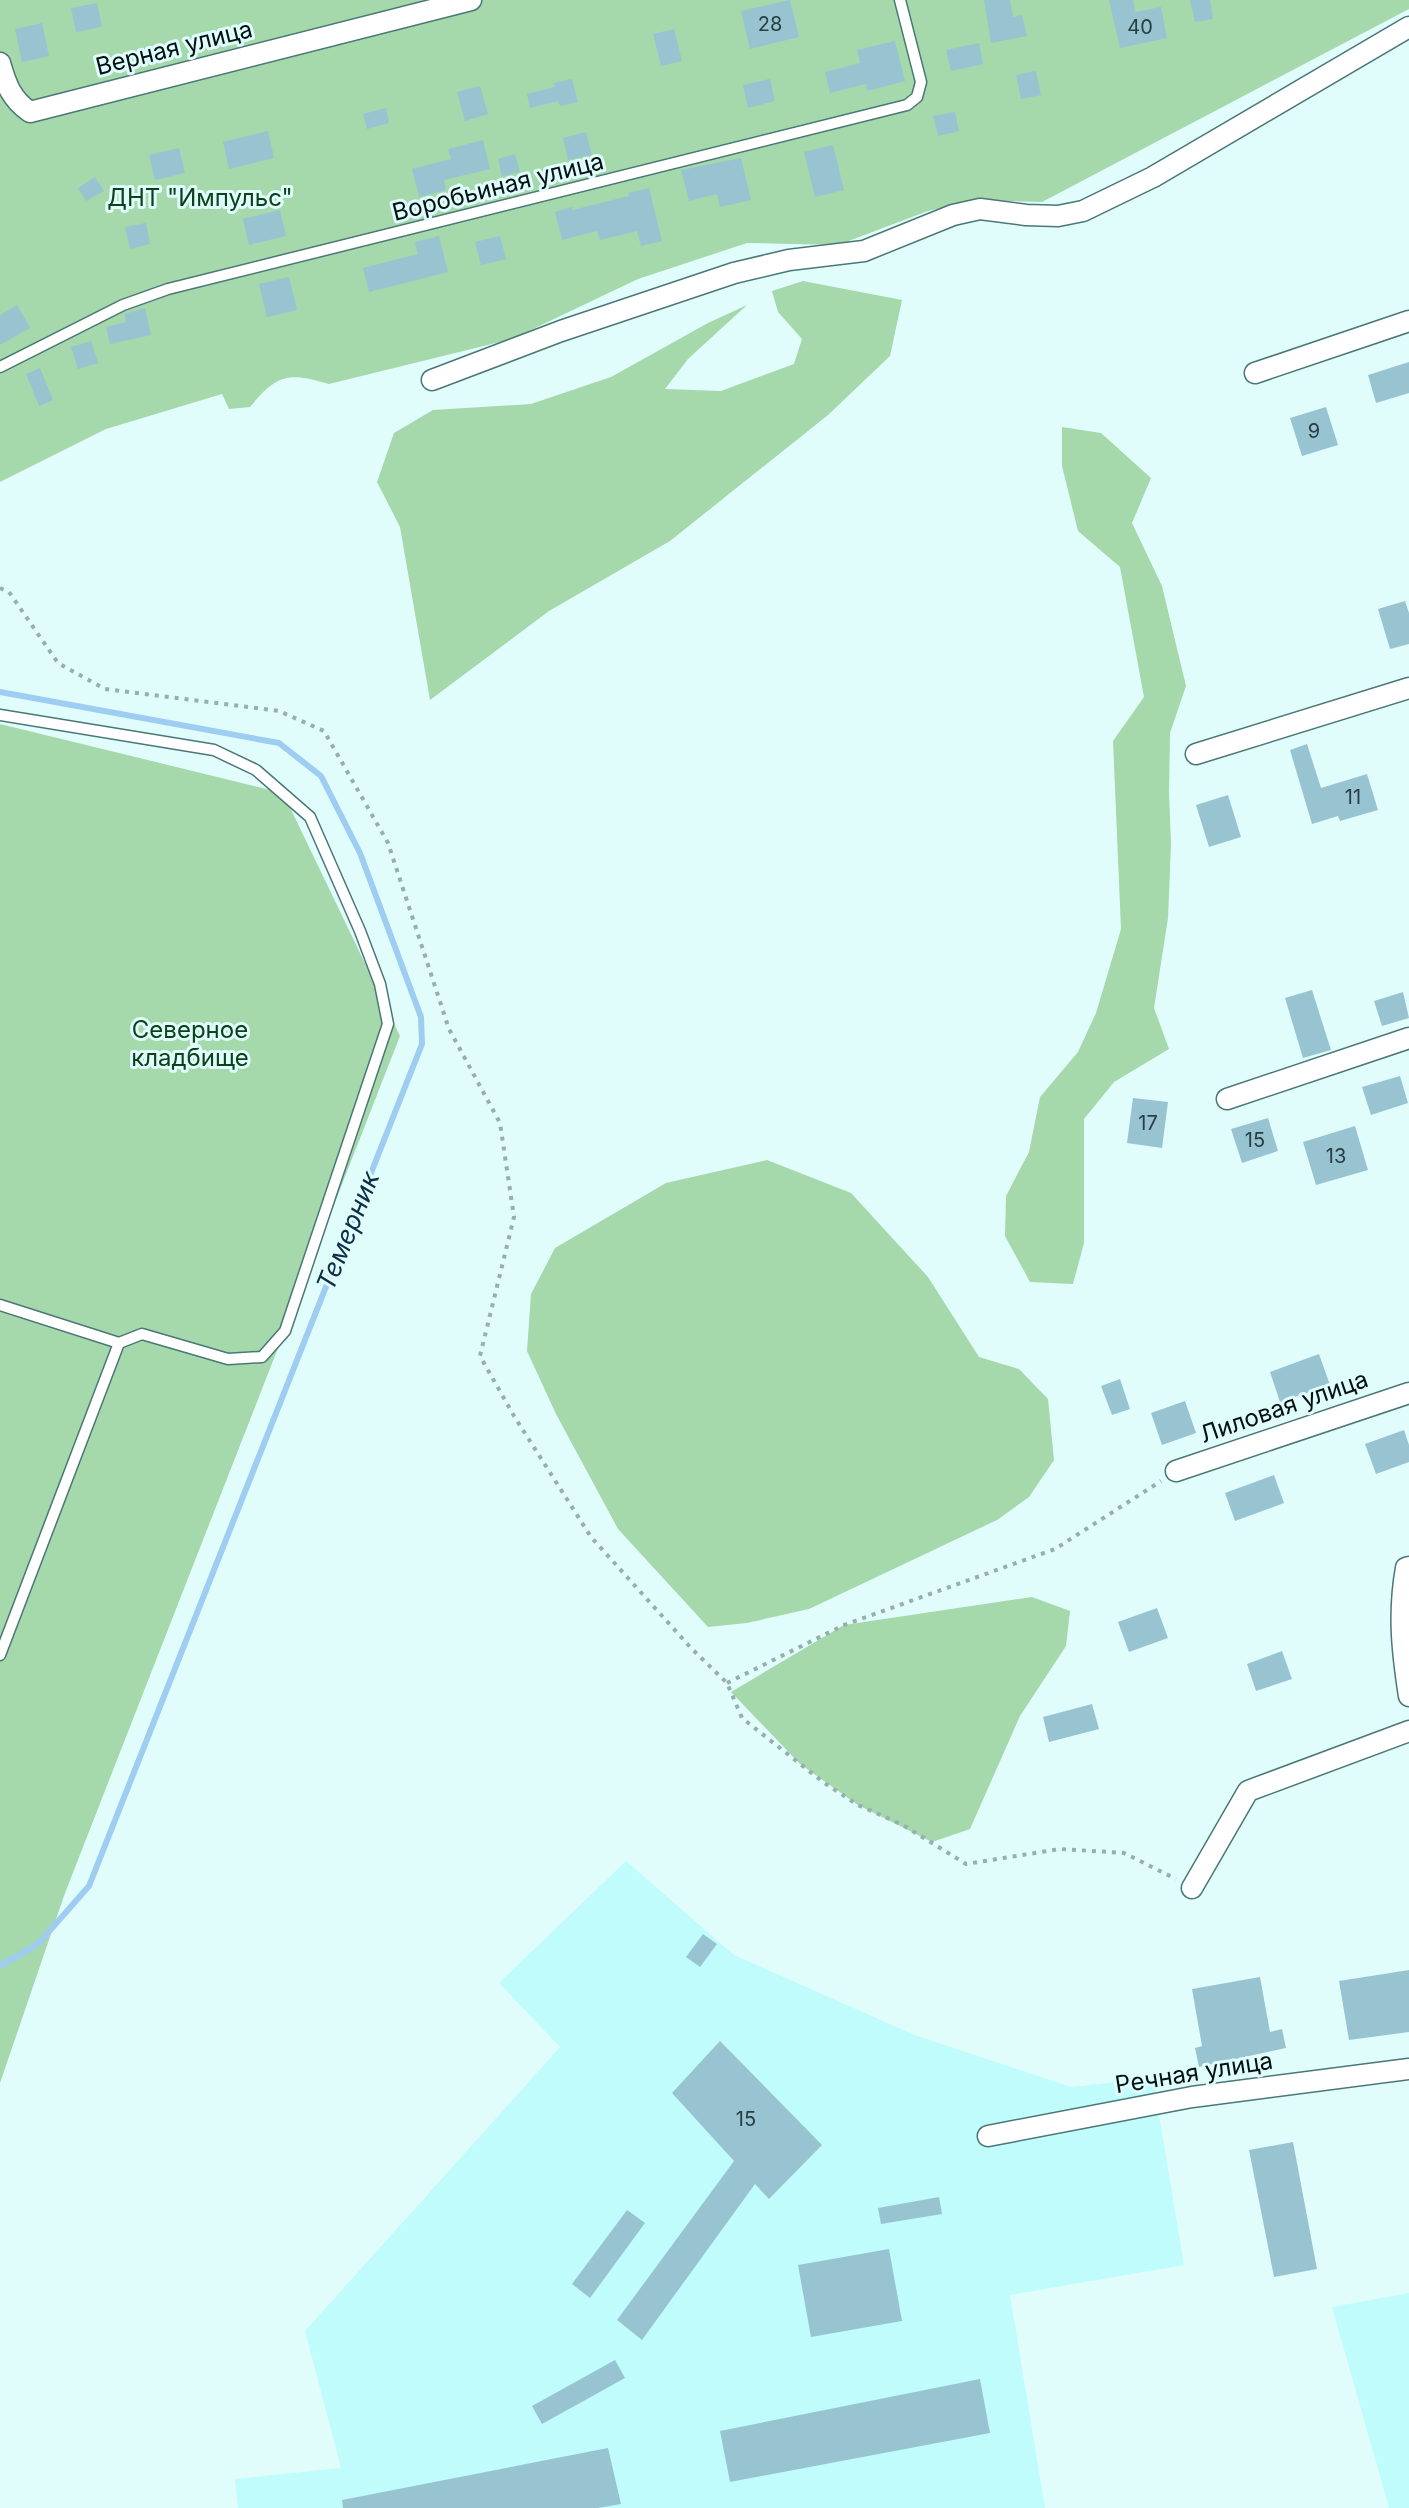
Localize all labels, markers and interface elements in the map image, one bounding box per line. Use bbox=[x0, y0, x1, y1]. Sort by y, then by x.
house number: 28 bbox=[758, 12, 782, 36]
street label: Верная улица bbox=[93, 14, 255, 81]
house number: 40 bbox=[1127, 15, 1153, 39]
street label: Воробьиная улица bbox=[389, 146, 607, 227]
park label: ДНТ "Импульс" bbox=[107, 183, 293, 212]
house number: 9 bbox=[1308, 419, 1320, 443]
house number: 11 bbox=[1345, 785, 1361, 809]
park label: Северное кладбище bbox=[131, 1015, 249, 1072]
house number: 17 bbox=[1138, 1111, 1158, 1135]
house number: 15 bbox=[1245, 1128, 1265, 1152]
house number: 13 bbox=[1326, 1144, 1346, 1168]
water label: Темерник bbox=[310, 1166, 386, 1295]
street label: Лиловая улица bbox=[1196, 1364, 1372, 1449]
street label: Речная улица bbox=[1113, 2046, 1275, 2099]
house number: 15 bbox=[736, 2107, 756, 2131]

